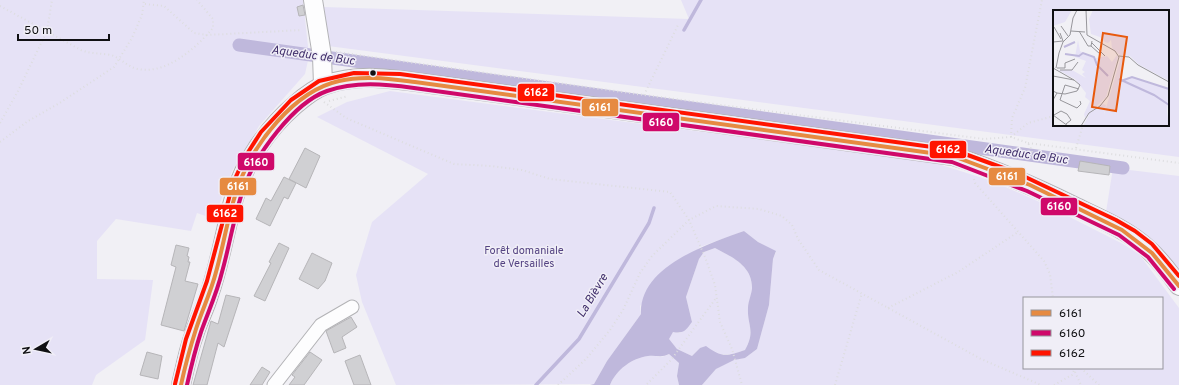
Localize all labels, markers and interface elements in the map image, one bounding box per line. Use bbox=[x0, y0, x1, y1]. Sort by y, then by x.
inset map bbox=[1053, 10, 1169, 126]
scale bar bbox=[18, 16, 109, 42]
text: 50 m bbox=[24, 23, 52, 39]
water label: Aqueduc de Buc bbox=[270, 42, 356, 70]
unlabelled marker bbox=[368, 68, 378, 78]
line badge: 6162 bbox=[517, 83, 555, 102]
text: 6162 bbox=[524, 86, 548, 100]
line badge: 6161 bbox=[581, 98, 619, 117]
text: 6161 bbox=[589, 101, 611, 115]
line badge: 6160 bbox=[642, 112, 680, 132]
text: 6160 bbox=[648, 116, 674, 130]
line badge: 6162 bbox=[929, 140, 967, 159]
water label: Aqueduc de Buc bbox=[983, 141, 1069, 169]
text: 6162 bbox=[936, 143, 960, 157]
line badge: 6160 bbox=[237, 152, 275, 171]
text: 6160 bbox=[243, 156, 269, 170]
line badge: 6161 bbox=[988, 167, 1026, 186]
text: 6161 bbox=[996, 170, 1018, 184]
line badge: 6161 bbox=[219, 177, 257, 196]
text: 6161 bbox=[227, 180, 249, 194]
line badge: 6160 bbox=[1040, 197, 1078, 216]
text: 6160 bbox=[1046, 200, 1072, 214]
line badge: 6162 bbox=[206, 204, 244, 223]
text: 6162 bbox=[213, 207, 237, 221]
park label: Forêt domaniale de Versailles bbox=[484, 244, 564, 271]
water label: La Bièvre bbox=[574, 270, 613, 321]
legend bbox=[1023, 297, 1163, 369]
text: 6161 bbox=[1059, 306, 1082, 322]
text: 6160 bbox=[1059, 326, 1086, 342]
north arrow bbox=[16, 329, 56, 369]
text: N bbox=[20, 345, 35, 355]
text: 6162 bbox=[1059, 346, 1085, 362]

